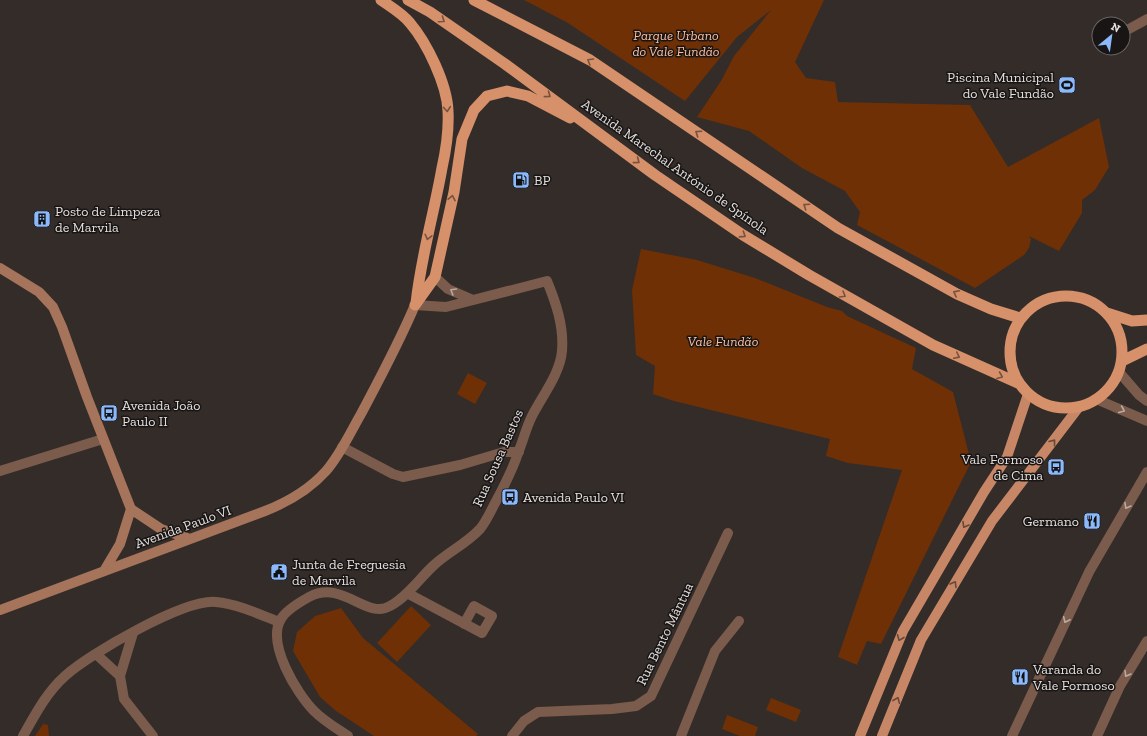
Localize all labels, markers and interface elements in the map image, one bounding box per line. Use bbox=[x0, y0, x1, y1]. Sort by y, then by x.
one-way arrow bbox=[437, 15, 444, 22]
north arrow bbox=[1091, 16, 1131, 56]
text: N bbox=[1109, 20, 1123, 36]
park label: Parque Urbano do Vale Fundão bbox=[632, 27, 720, 60]
one-way arrow bbox=[587, 58, 594, 65]
place label: Piscina Municipal do Vale Fundão bbox=[947, 69, 1054, 102]
sports icon: Piscina Municipal do Vale Fundão bbox=[1057, 75, 1077, 95]
one-way arrow bbox=[544, 90, 551, 98]
street label: Avenida Marechal António de Spínola bbox=[578, 96, 772, 238]
one-way arrow bbox=[443, 106, 452, 112]
one-way arrow bbox=[695, 130, 702, 138]
one-way arrow bbox=[632, 156, 639, 163]
fuel station icon: BP bbox=[511, 170, 531, 190]
place label: BP bbox=[534, 172, 551, 189]
one-way arrow bbox=[448, 195, 456, 201]
place label: Posto de Limpeza de Marvila bbox=[55, 203, 160, 236]
one-way arrow bbox=[803, 203, 810, 211]
building icon: Posto de Limpeza de Marvila bbox=[32, 209, 52, 229]
one-way arrow bbox=[739, 230, 746, 238]
one-way arrow bbox=[425, 234, 433, 240]
one-way arrow bbox=[450, 289, 457, 296]
one-way arrow bbox=[838, 290, 846, 297]
one-way arrow bbox=[952, 290, 960, 298]
park label: Vale Fundão bbox=[688, 333, 759, 350]
one-way arrow bbox=[953, 351, 960, 359]
one-way arrow bbox=[996, 371, 1004, 379]
place label: Avenida João Paulo II bbox=[122, 397, 200, 430]
bus stop icon: Avenida João Paulo II bbox=[99, 403, 119, 423]
one-way arrow bbox=[1117, 405, 1125, 413]
street label: Rua Sousa Bastos bbox=[469, 407, 527, 509]
one-way arrow bbox=[1049, 439, 1056, 446]
place label: Vale Formoso de Cima bbox=[960, 451, 1043, 484]
bus stop icon: Vale Formoso de Cima bbox=[1046, 457, 1066, 477]
bus stop icon: Avenida Paulo VI bbox=[500, 487, 520, 507]
place label: Avenida Paulo VI bbox=[523, 489, 624, 506]
street label: Avenida Paulo VI bbox=[133, 502, 233, 552]
one-way arrow bbox=[1125, 502, 1132, 509]
restaurant icon: Germano bbox=[1082, 511, 1102, 531]
place label: Germano bbox=[1023, 513, 1079, 530]
one-way arrow bbox=[962, 521, 969, 528]
place label: Junta de Freguesia de Marvila bbox=[292, 556, 406, 589]
public building icon: Junta de Freguesia de Marvila bbox=[269, 562, 289, 582]
street label: Rua Bento Mântua bbox=[633, 580, 697, 688]
one-way arrow bbox=[950, 581, 957, 588]
one-way arrow bbox=[1063, 616, 1071, 624]
one-way arrow bbox=[897, 634, 905, 642]
place label: Varanda do Vale Formoso bbox=[1032, 661, 1115, 694]
restaurant icon: Varanda do Vale Formoso bbox=[1010, 667, 1030, 687]
one-way arrow bbox=[1124, 670, 1131, 677]
one-way arrow bbox=[892, 696, 900, 703]

